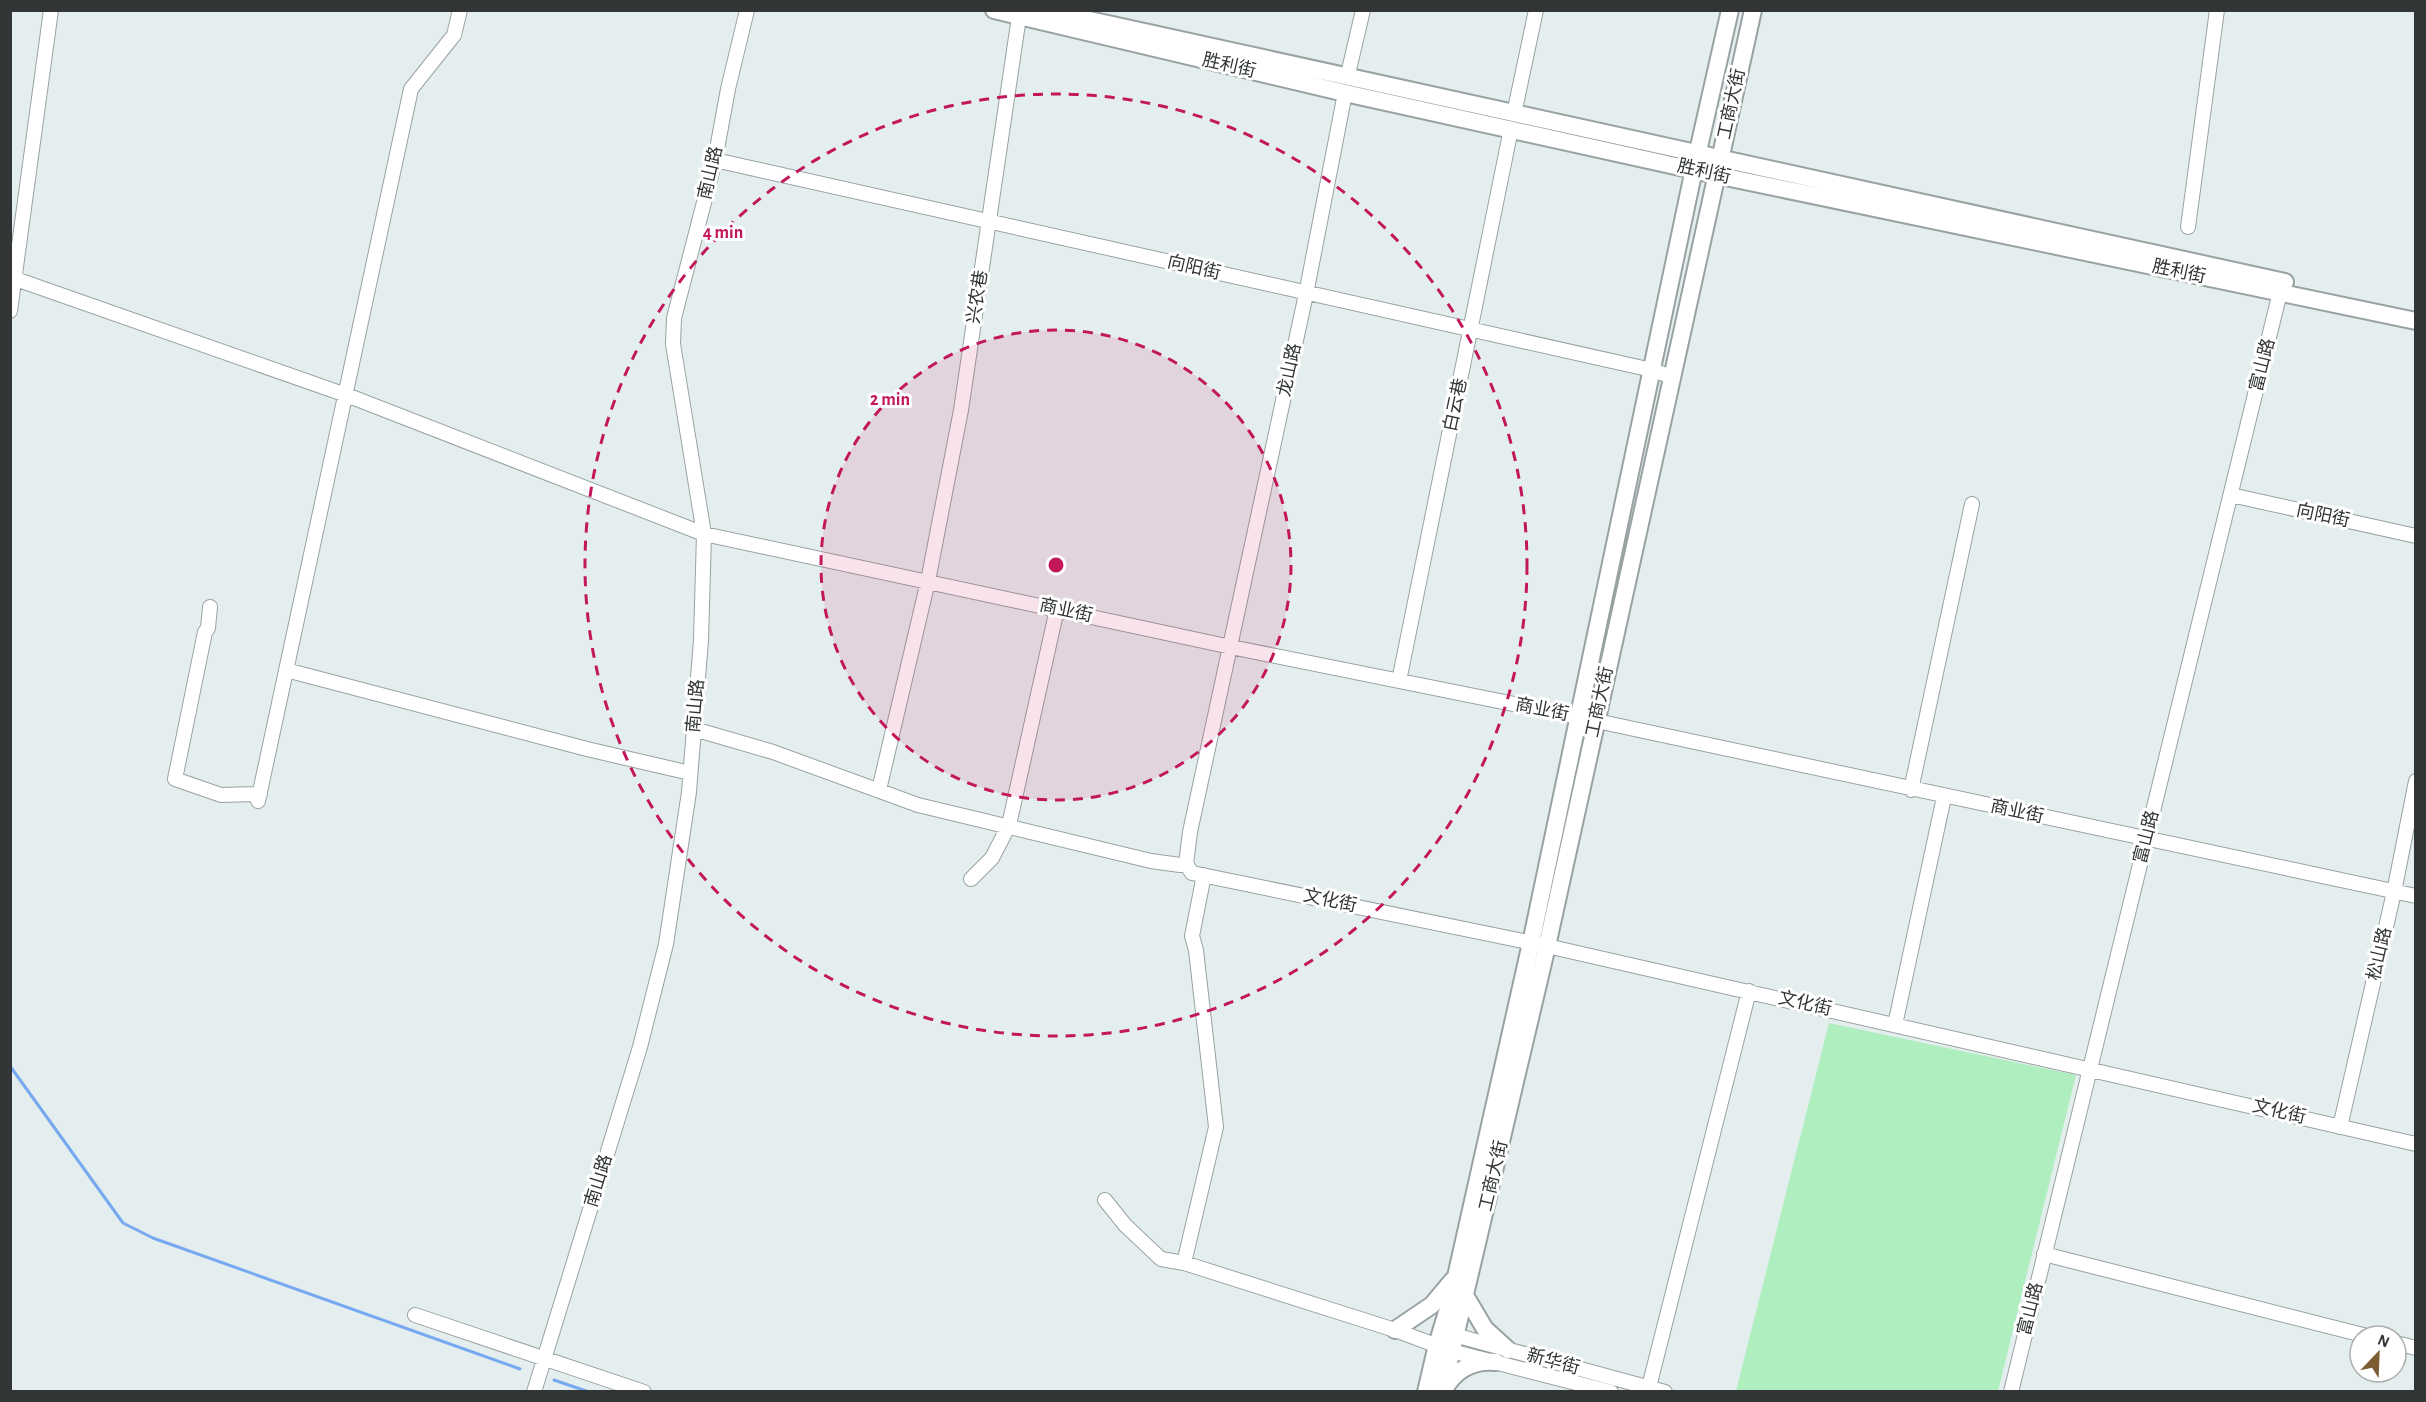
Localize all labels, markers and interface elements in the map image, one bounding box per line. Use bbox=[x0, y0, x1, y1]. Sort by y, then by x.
street label: 胜利街 bbox=[1201, 49, 1258, 81]
street label: 工商大街 bbox=[1714, 66, 1748, 141]
street label: 南山路 bbox=[694, 144, 726, 201]
street label: 胜利街 bbox=[1676, 155, 1733, 187]
text: 4 min bbox=[703, 224, 743, 242]
street label: 向阳街 bbox=[1166, 251, 1223, 283]
street label: 胜利街 bbox=[2151, 256, 2208, 286]
street label: 兴农巷 bbox=[963, 269, 991, 325]
street label: 富山路 bbox=[2246, 336, 2278, 393]
street label: 龙山路 bbox=[1274, 341, 1304, 398]
street label: 白云巷 bbox=[1440, 376, 1470, 433]
text: 2 min bbox=[870, 391, 910, 409]
street label: 向阳街 bbox=[2295, 500, 2352, 530]
centre of rings bbox=[1046, 555, 1066, 575]
street label: 商业街 bbox=[1038, 595, 1095, 625]
street label: 工商大街 bbox=[1582, 664, 1616, 739]
street label: 南山路 bbox=[683, 678, 707, 734]
street label: 商业街 bbox=[1514, 694, 1571, 724]
street label: 商业街 bbox=[1989, 796, 2046, 826]
street label: 富山路 bbox=[2130, 808, 2162, 865]
street label: 文化街 bbox=[1302, 885, 1359, 915]
street label: 松山路 bbox=[2363, 925, 2395, 982]
street label: 文化街 bbox=[1777, 987, 1834, 1019]
street label: 文化街 bbox=[2251, 1095, 2308, 1127]
street label: 工商大街 bbox=[1475, 1138, 1511, 1213]
street label: 南山路 bbox=[581, 1152, 616, 1209]
street label: 富山路 bbox=[2014, 1280, 2046, 1337]
north arrow bbox=[2348, 1324, 2408, 1384]
text: N bbox=[2375, 1332, 2392, 1351]
street label: 新华街 bbox=[1525, 1344, 1582, 1378]

